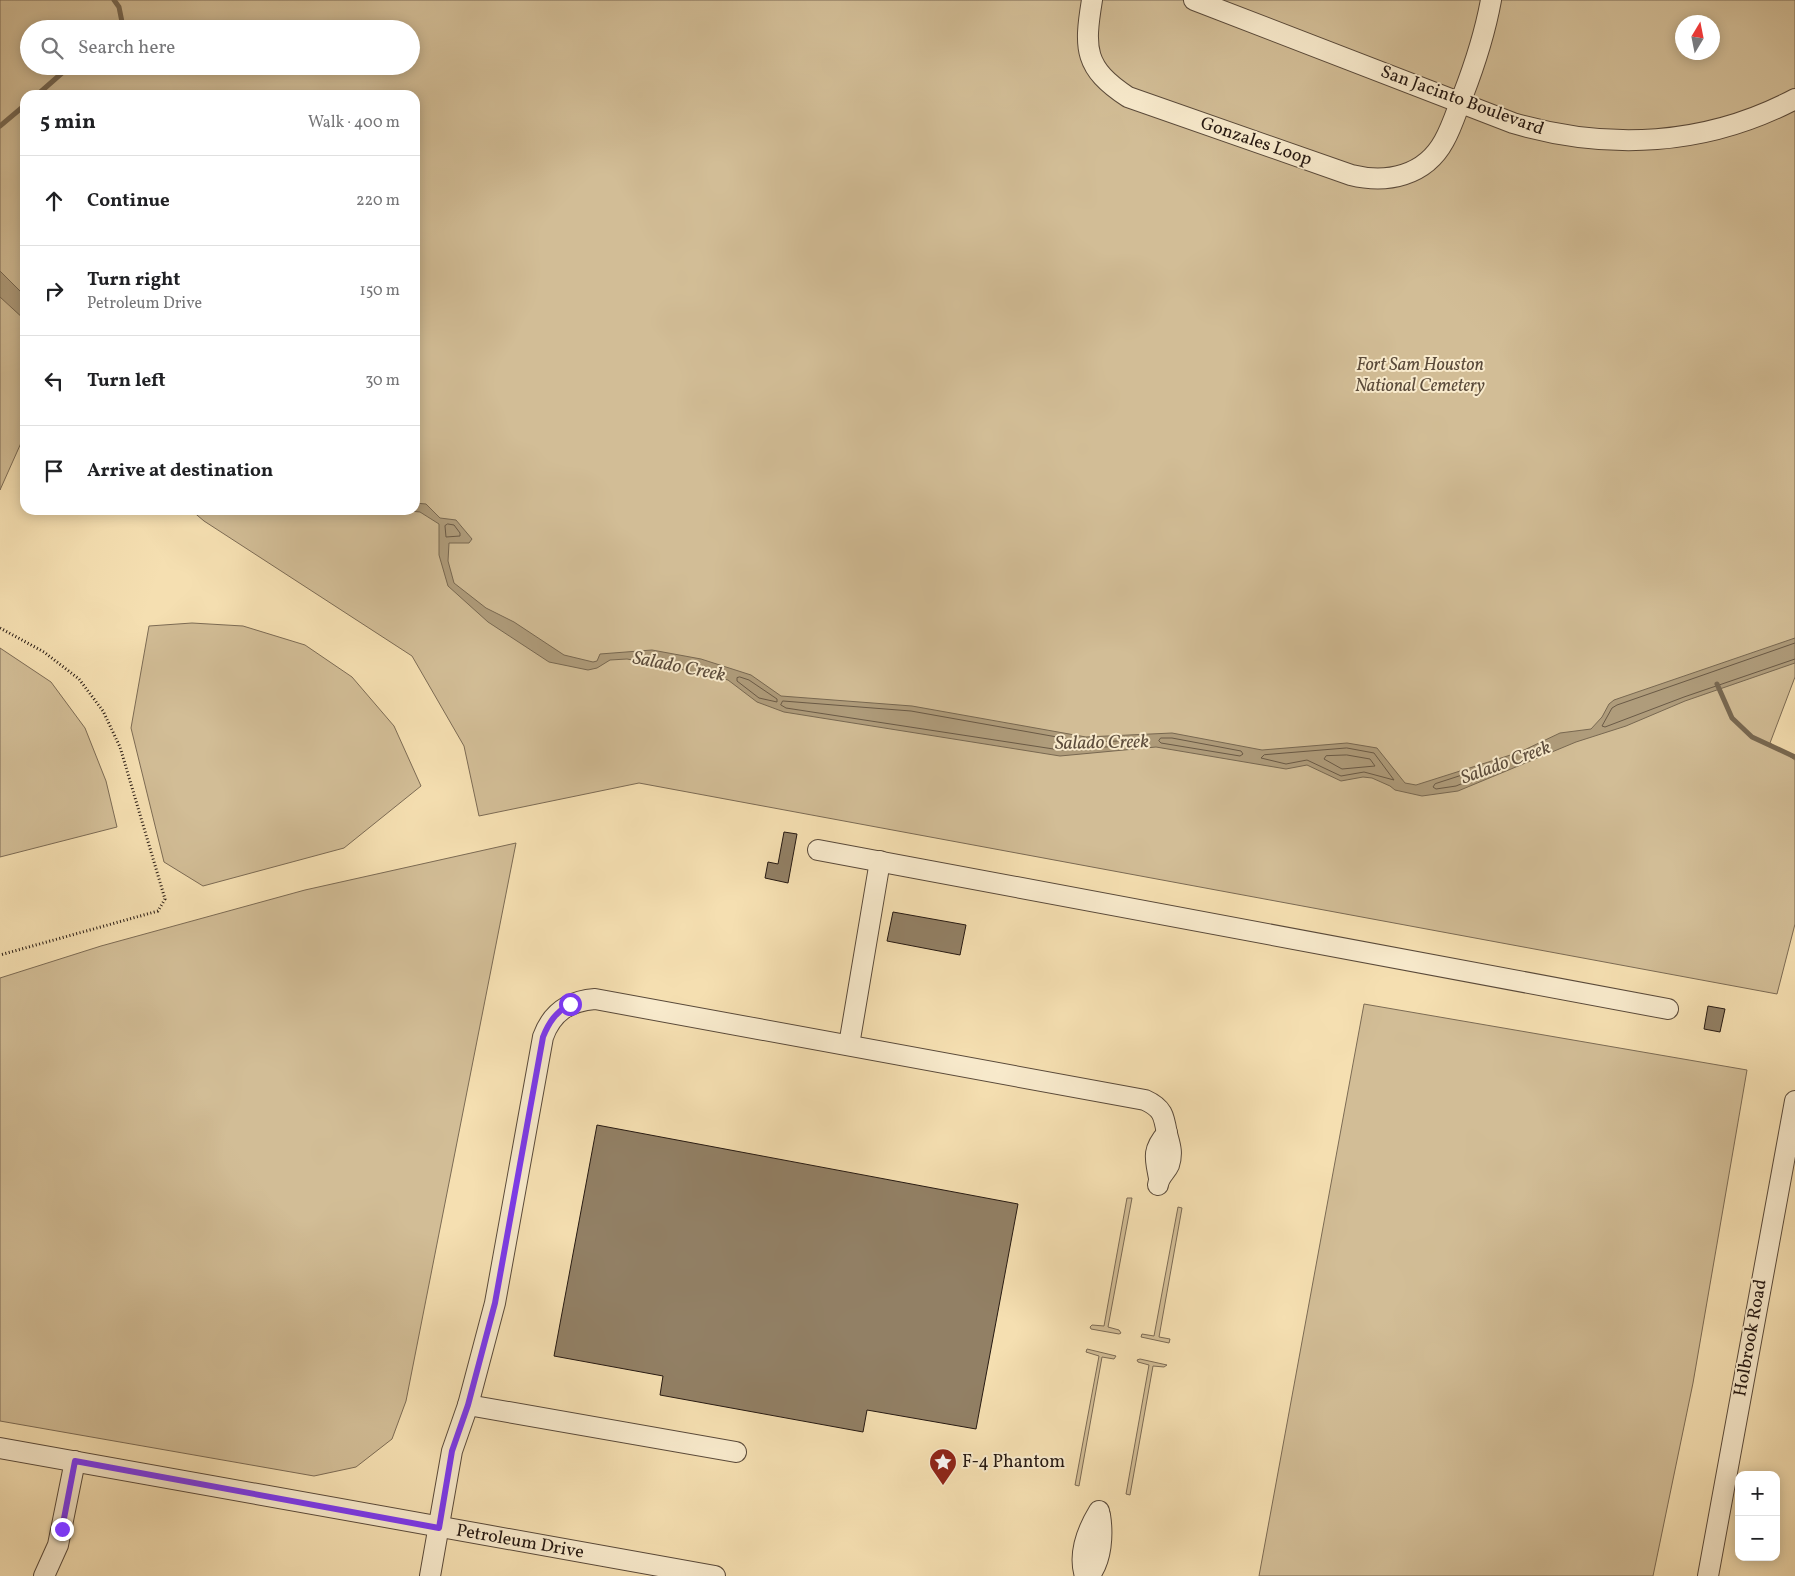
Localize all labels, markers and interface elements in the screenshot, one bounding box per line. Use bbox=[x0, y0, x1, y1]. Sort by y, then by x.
north arrow bbox=[1675, 15, 1720, 60]
search box bbox=[20, 20, 420, 75]
icon: search bbox=[38, 34, 66, 62]
text: Search here bbox=[78, 35, 175, 61]
street label: San Jacinto Boulevard bbox=[1377, 60, 1547, 142]
text: 5 min bbox=[40, 108, 96, 137]
street label: Gonzales Loop bbox=[1197, 111, 1315, 173]
text: Walk · 400 m bbox=[308, 112, 400, 134]
icon: ahead bbox=[40, 187, 68, 215]
text: Continue bbox=[87, 188, 170, 214]
text: 220 m bbox=[356, 190, 400, 212]
text: Turn right bbox=[87, 267, 180, 293]
icon: right bbox=[40, 277, 68, 305]
text: 150 m bbox=[359, 280, 400, 302]
text: Petroleum Drive bbox=[87, 293, 202, 315]
park label: Fort Sam Houston National Cemetery bbox=[1355, 353, 1485, 399]
icon: left bbox=[40, 367, 68, 395]
text: Turn left bbox=[87, 368, 166, 394]
text: 30 m bbox=[365, 370, 400, 392]
icon: arrive bbox=[40, 457, 68, 485]
text: Arrive at destination bbox=[87, 458, 273, 484]
water label: Salado Creek bbox=[630, 645, 728, 689]
water label: Salado Creek bbox=[1055, 729, 1149, 757]
water label: Salado Creek bbox=[1457, 735, 1555, 791]
route start bbox=[559, 993, 582, 1016]
street label: Holbrook Road bbox=[1728, 1277, 1774, 1399]
place icon: F-4 Phantom bbox=[928, 1447, 958, 1486]
place label: F-4 Phantom bbox=[962, 1450, 1065, 1475]
map controls bbox=[1735, 1471, 1780, 1561]
button: + bbox=[1735, 1471, 1780, 1516]
button: − bbox=[1735, 1516, 1780, 1561]
route end bbox=[51, 1518, 74, 1541]
street label: Petroleum Drive bbox=[454, 1518, 586, 1566]

